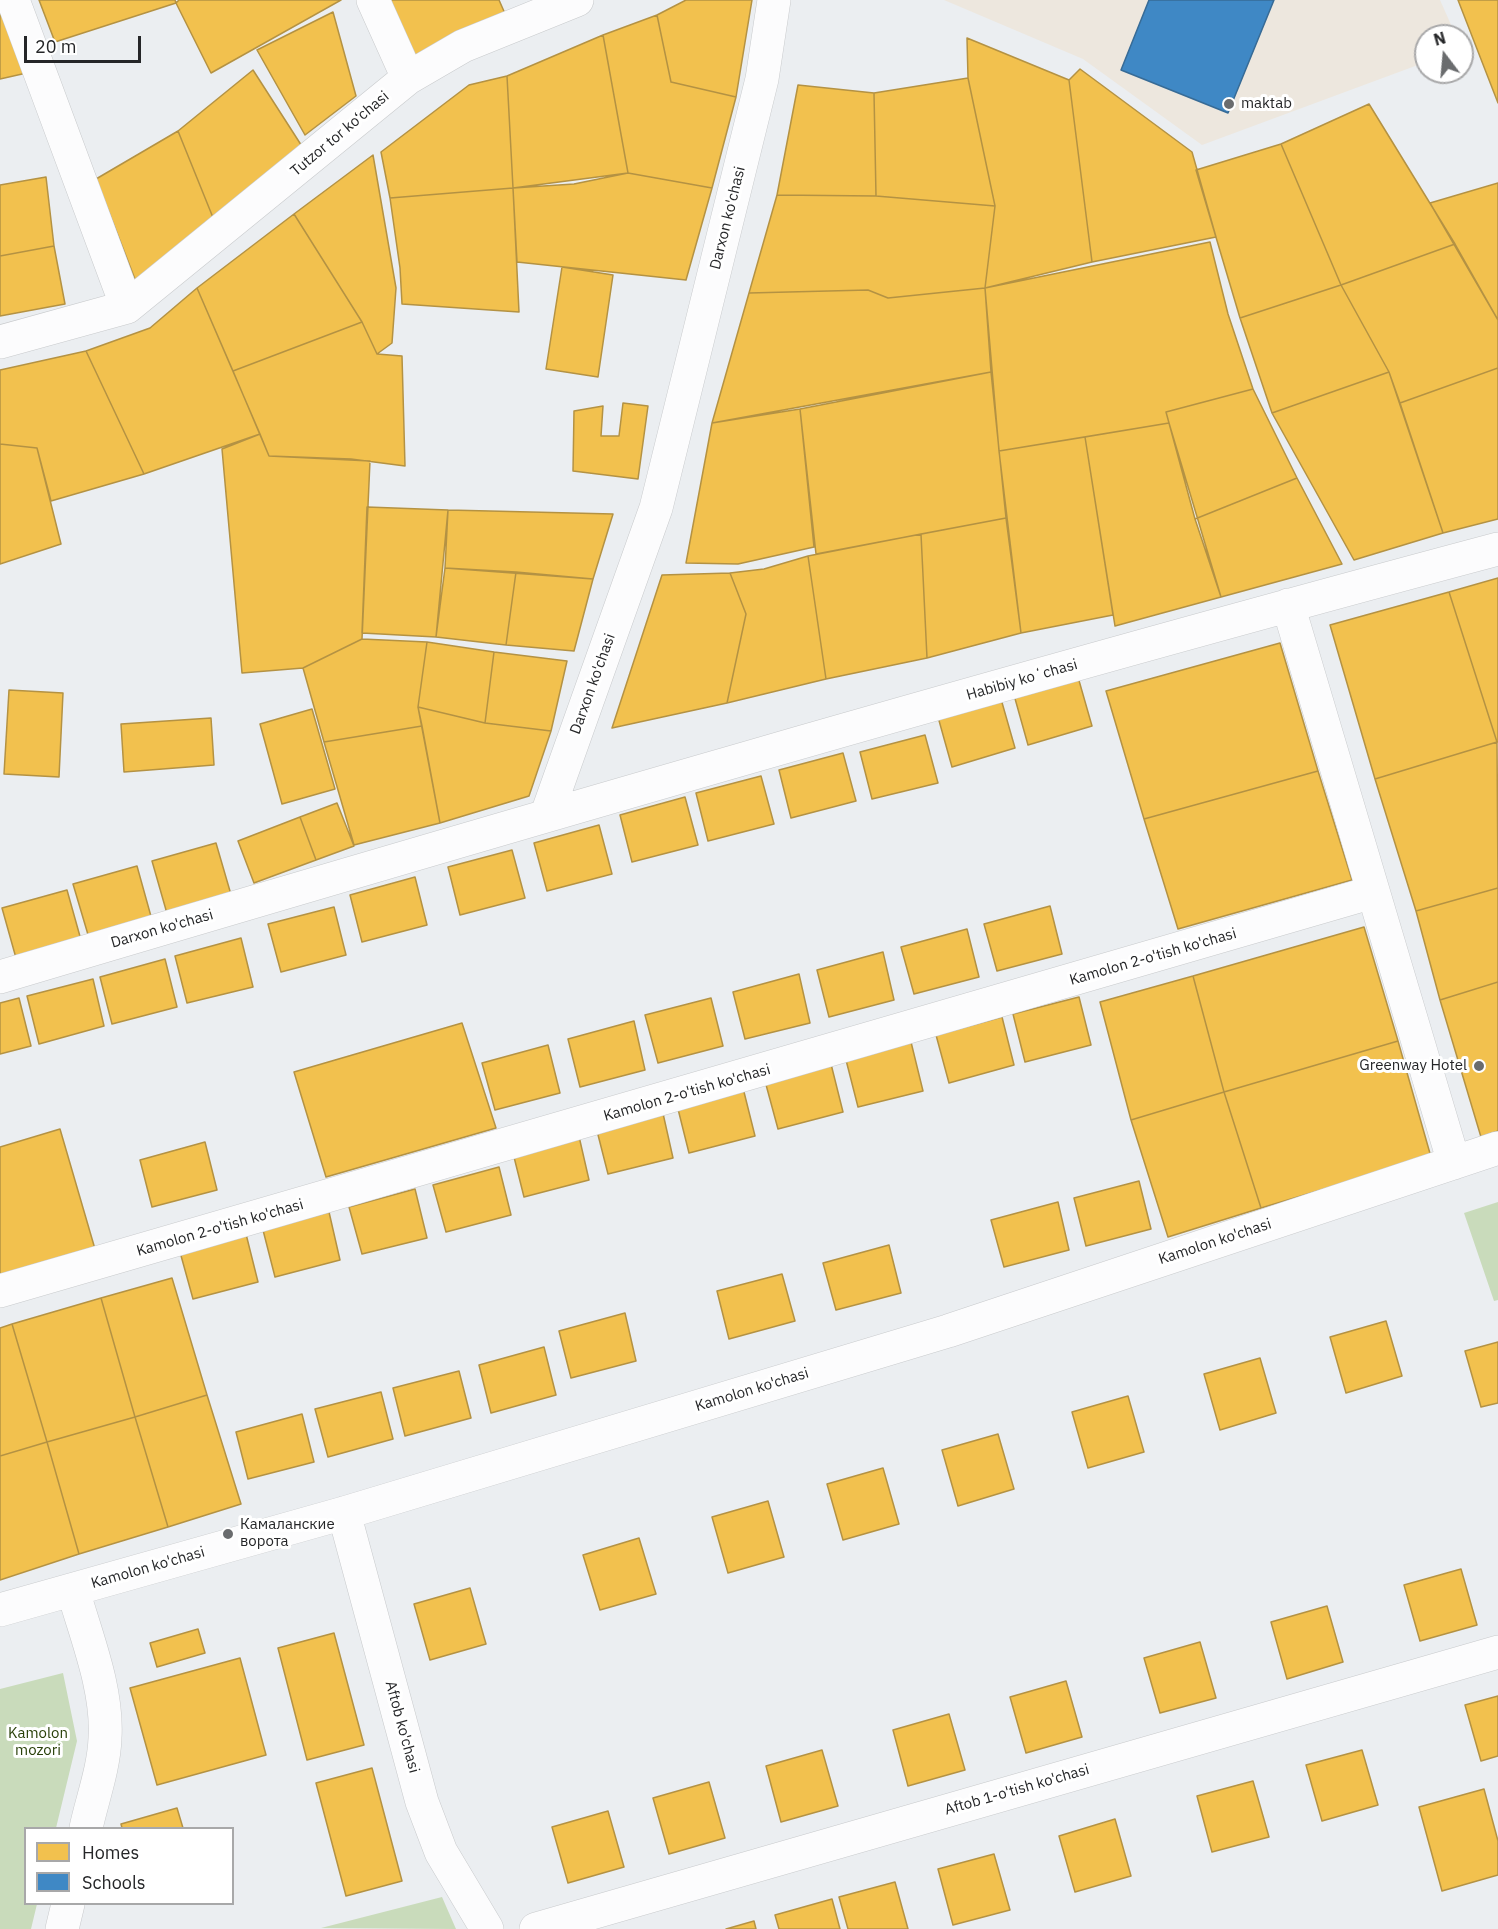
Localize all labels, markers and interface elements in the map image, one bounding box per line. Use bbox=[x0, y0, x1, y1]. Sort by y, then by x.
scale bar bbox=[27, 24, 144, 62]
north arrow bbox=[1414, 24, 1474, 84]
text: N bbox=[1431, 27, 1448, 50]
text: 20 m bbox=[35, 35, 77, 58]
street label: Tutzor tor ko‘chasi bbox=[287, 88, 393, 180]
place label: maktab bbox=[1241, 95, 1292, 113]
marker: maktab bbox=[1222, 97, 1236, 111]
street label: Darxon ko'chasi bbox=[706, 165, 750, 271]
street label: Darxon ko'chasi bbox=[566, 631, 620, 737]
street label: Habibiy koʻchasi bbox=[964, 656, 1080, 704]
street label: Darxon ko'chasi bbox=[109, 906, 215, 952]
street label: Kamolon 2-o'tish ko'chasi bbox=[1067, 925, 1239, 989]
place label: Greenway Hotel bbox=[1359, 1057, 1467, 1075]
marker: Greenway Hotel bbox=[1472, 1059, 1486, 1073]
street label: Kamolon 2-o'tish ko'chasi bbox=[601, 1061, 773, 1125]
street label: Kamolon 2-o'tish ko'chasi bbox=[134, 1196, 306, 1260]
street label: Kamolon ko'chasi bbox=[1156, 1215, 1274, 1269]
street label: Kamolon ko'chasi bbox=[693, 1364, 811, 1416]
place label: Камаланские ворота bbox=[240, 1516, 335, 1551]
marker: Камаланские ворота bbox=[221, 1527, 235, 1541]
street label: Kamolon ko'chasi bbox=[89, 1543, 207, 1593]
street label: Aftob ko'chasi bbox=[381, 1679, 423, 1775]
park label: Kamolon mozori bbox=[8, 1725, 68, 1760]
street label: Aftob 1-o'tish ko'chasi bbox=[943, 1761, 1091, 1819]
legend bbox=[24, 1827, 234, 1905]
text: Homes bbox=[82, 1841, 139, 1864]
text: Schools bbox=[82, 1871, 146, 1894]

